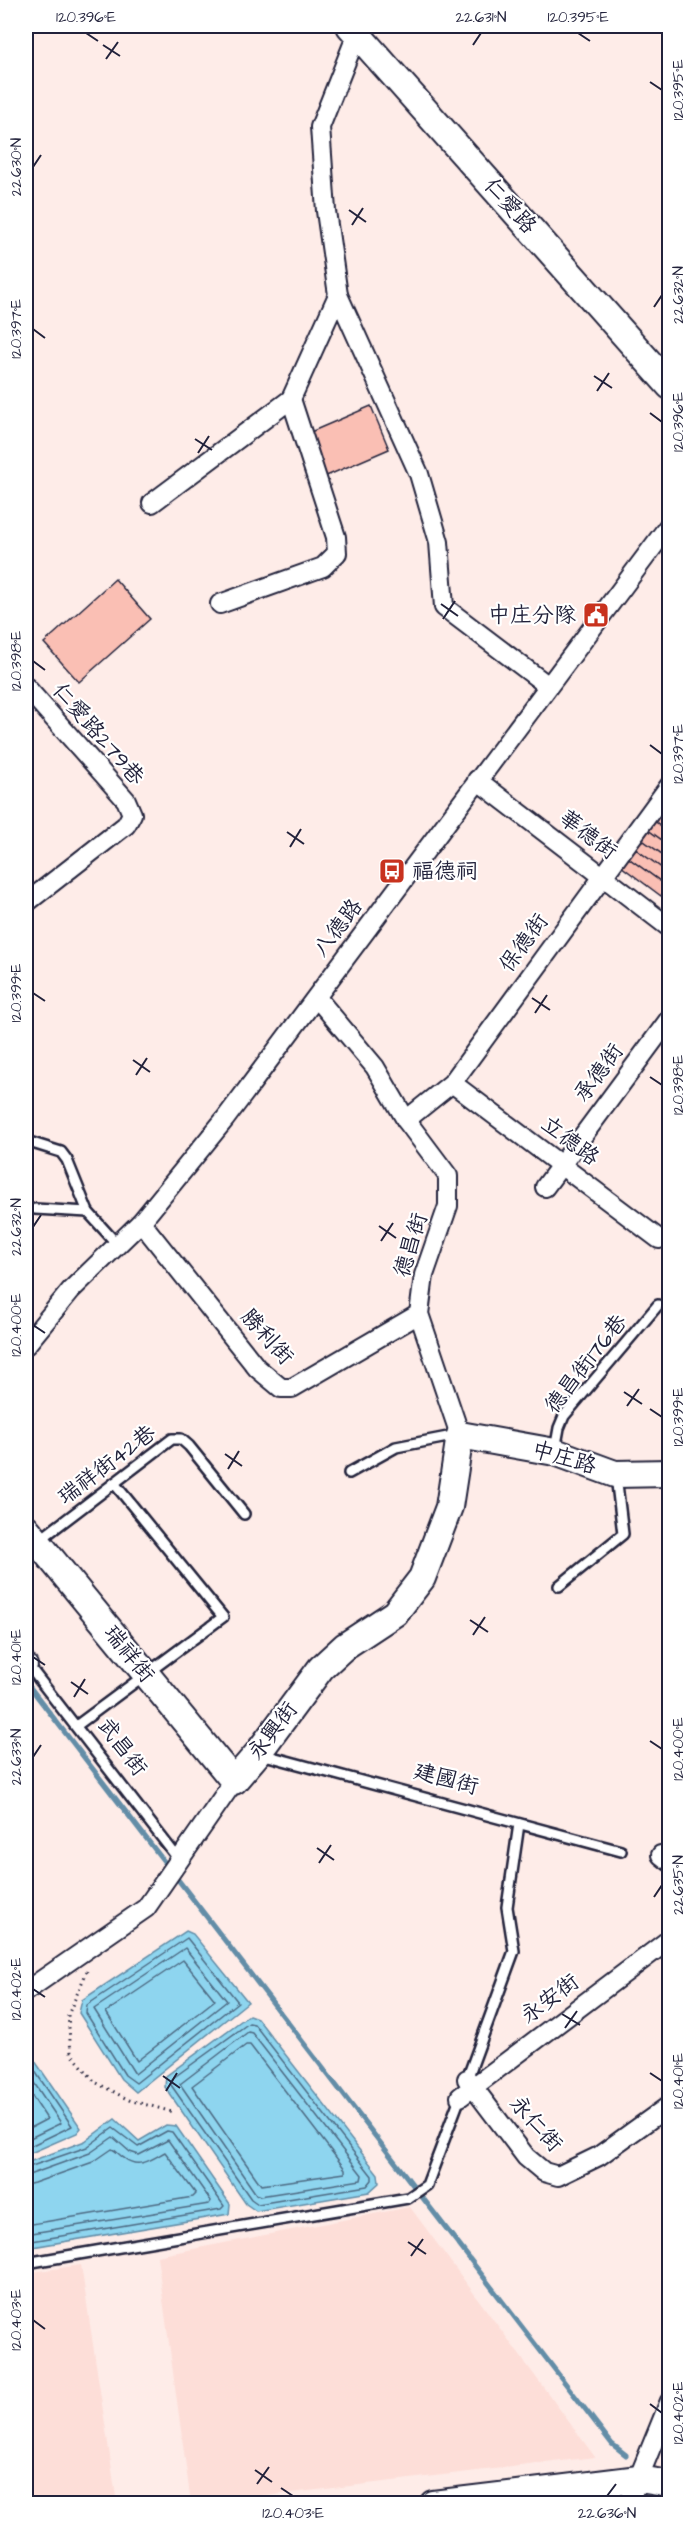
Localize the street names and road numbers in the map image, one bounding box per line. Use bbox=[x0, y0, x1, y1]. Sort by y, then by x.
street label: 仁愛路 bbox=[476, 171, 544, 241]
street label: 仁愛路279巷 bbox=[45, 676, 151, 792]
street label: 華德街 bbox=[552, 803, 624, 867]
street label: 八德路 bbox=[306, 892, 370, 964]
street label: 保德街 bbox=[492, 907, 556, 979]
street label: 承德街 bbox=[567, 1037, 631, 1109]
street label: 立德路 bbox=[534, 1109, 606, 1173]
street label: 德昌街 bbox=[387, 1209, 435, 1281]
street label: 勝利街 bbox=[233, 1302, 301, 1372]
street label: 德昌街176巷 bbox=[537, 1308, 635, 1420]
street label: 瑞祥街42巷 bbox=[52, 1418, 162, 1512]
street label: 中庄路 bbox=[528, 1434, 600, 1482]
street label: 瑞祥街 bbox=[96, 1619, 162, 1689]
street label: 永興街 bbox=[241, 1695, 305, 1767]
street label: 武昌街 bbox=[90, 1711, 154, 1783]
street label: 建國街 bbox=[410, 1755, 482, 1803]
street label: 永安街 bbox=[514, 1967, 586, 2031]
street label: 永仁街 bbox=[502, 2089, 570, 2159]

